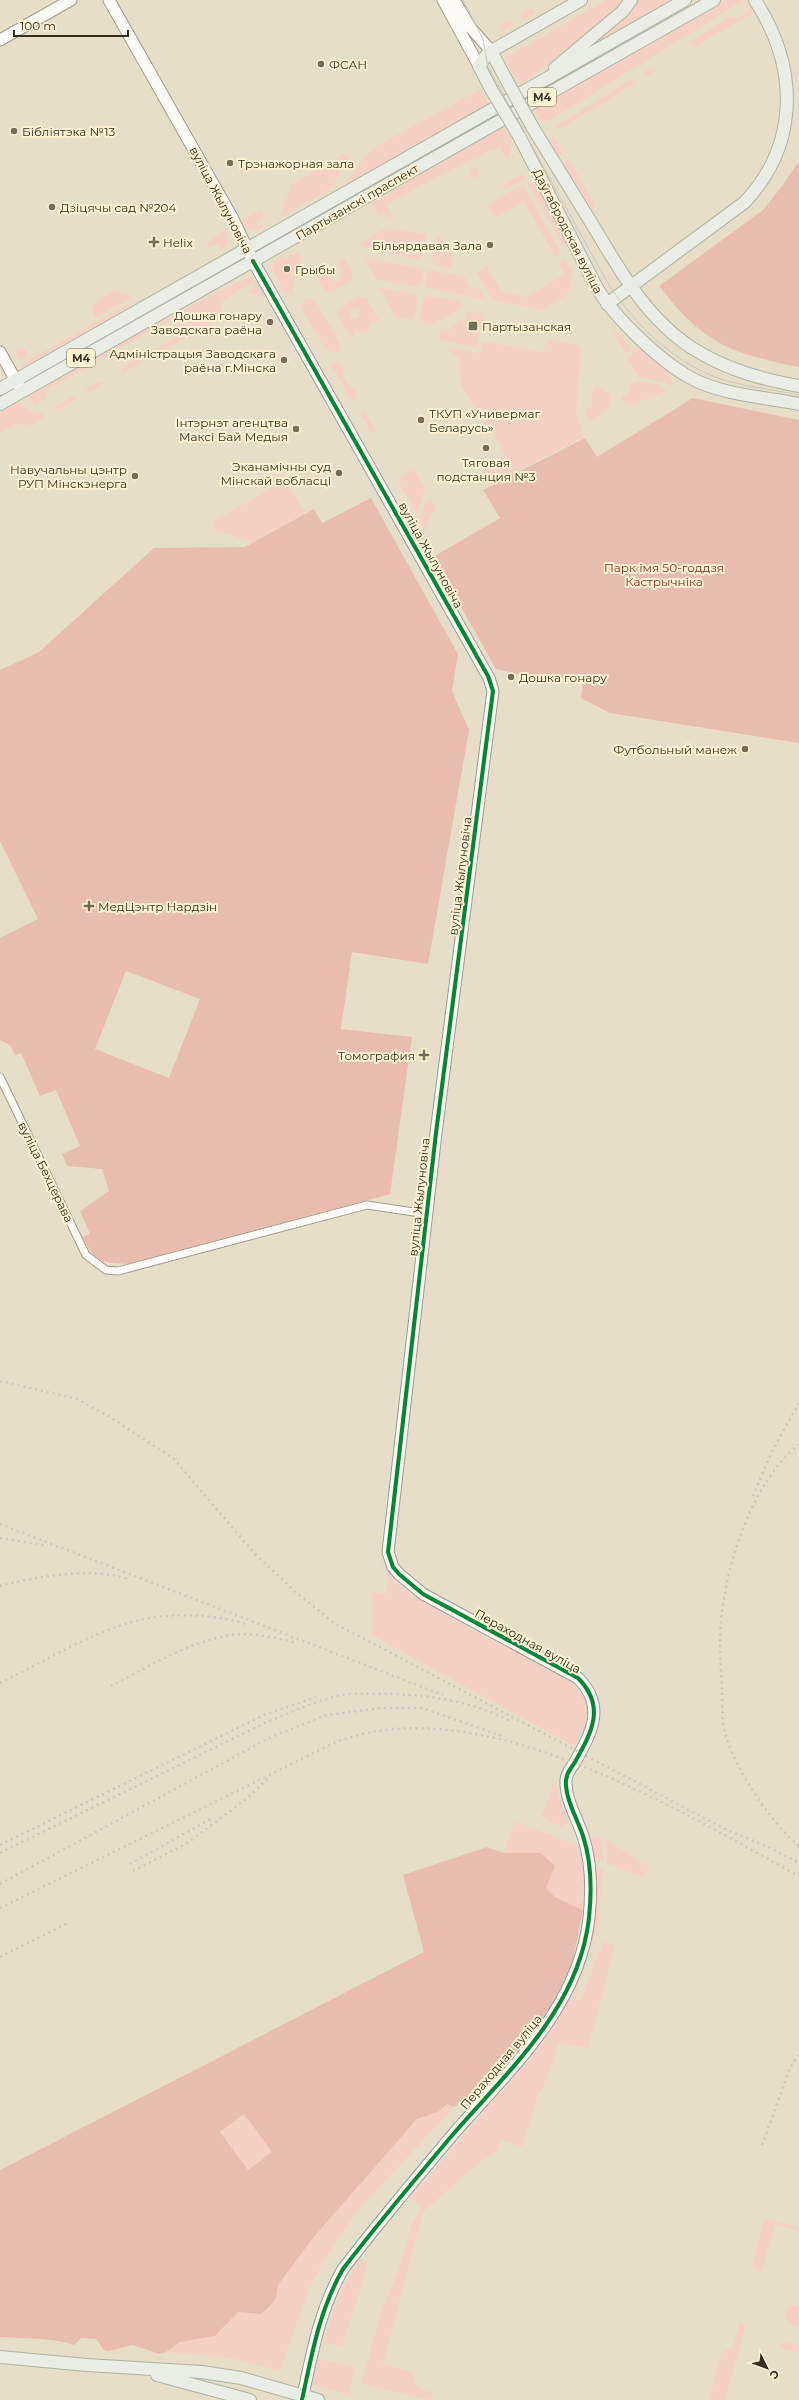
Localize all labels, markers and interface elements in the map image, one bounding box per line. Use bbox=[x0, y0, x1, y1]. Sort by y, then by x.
scale bar bbox=[14, 12, 128, 38]
text: 100 m bbox=[20, 18, 56, 33]
place label: ФСАН bbox=[329, 57, 367, 72]
marker: ФСАН bbox=[316, 59, 326, 69]
road number: М4 bbox=[528, 88, 556, 106]
place label: Бібліятэка №13 bbox=[22, 124, 116, 139]
marker: Бібліятэка №13 bbox=[9, 126, 19, 136]
street label: вуліца Жылуновіча bbox=[186, 144, 256, 256]
place label: Трэнажорная зала bbox=[238, 156, 354, 171]
marker: Трэнажорная зала bbox=[225, 158, 235, 168]
street label: Партызанскі праспект bbox=[293, 160, 422, 243]
street label: Даўгабродская вуліца bbox=[530, 166, 606, 296]
place label: Дзіцячы сад №204 bbox=[60, 200, 177, 215]
marker: Дзіцячы сад №204 bbox=[47, 202, 57, 212]
place label: Helix bbox=[163, 235, 193, 250]
marker: Helix bbox=[148, 236, 160, 248]
place label: Більярдавая Зала bbox=[372, 238, 482, 253]
marker: Більярдавая Зала bbox=[485, 240, 495, 250]
place label: Грыбы bbox=[295, 262, 335, 277]
marker: Грыбы bbox=[282, 264, 292, 274]
place label: Дошка гонару Заводскага раёна bbox=[151, 308, 262, 337]
marker: Дошка гонару Заводскага раёна bbox=[265, 317, 275, 327]
place label: Партызанская bbox=[482, 319, 571, 334]
marker: Партызанская bbox=[467, 320, 479, 332]
place label: Адміністрацыя Заводскага раёна г.Мінска bbox=[109, 346, 276, 375]
road number: М4 bbox=[67, 349, 95, 367]
marker: Адміністрацыя Заводскага раёна г.Мінска bbox=[279, 355, 289, 365]
place label: ТКУП «Универмаг Беларусь» bbox=[429, 406, 540, 435]
place label: Інтэрнэт агенцтва Максі Бай Медыя bbox=[176, 415, 288, 444]
marker: ТКУП «Универмаг Беларусь» bbox=[416, 415, 426, 425]
marker: Інтэрнэт агенцтва Максі Бай Медыя bbox=[291, 424, 301, 434]
marker: Тяговая подстанция №3 bbox=[481, 443, 491, 453]
place label: Тяговая подстанция №3 bbox=[437, 455, 536, 484]
place label: Эканамічны суд Мінскай вобласці bbox=[220, 459, 331, 488]
place label: Навучальны цэнтр РУП Мінскэнерга bbox=[10, 462, 127, 491]
marker: Эканамічны суд Мінскай вобласці bbox=[334, 468, 344, 478]
marker: Навучальны цэнтр РУП Мінскэнерга bbox=[130, 471, 140, 481]
street label: вуліца Жылуновіча bbox=[396, 499, 466, 611]
park label: Парк імя 50-годдзя Кастрычніка bbox=[604, 560, 724, 589]
place label: Дошка гонару bbox=[519, 670, 607, 685]
marker: Дошка гонару bbox=[506, 672, 516, 682]
place label: Футбольный манеж bbox=[613, 742, 737, 757]
marker: Футбольный манеж bbox=[740, 744, 750, 754]
street label: вуліца Жылуновіча bbox=[445, 816, 475, 936]
place label: МедЦэнтр Нардзін bbox=[98, 899, 217, 914]
marker: МедЦэнтр Нардзін bbox=[83, 900, 95, 912]
place label: Томография bbox=[338, 1048, 415, 1063]
marker: Томография bbox=[418, 1049, 430, 1061]
street label: вуліца Бехцерава bbox=[15, 1119, 77, 1225]
street label: вуліца Жылуновіча bbox=[405, 1137, 433, 1257]
street label: Пераходная вуліца bbox=[472, 1606, 584, 1676]
street label: Пераходная вуліца bbox=[457, 2011, 545, 2113]
north arrow bbox=[747, 2348, 787, 2388]
text: С bbox=[767, 2367, 782, 2382]

